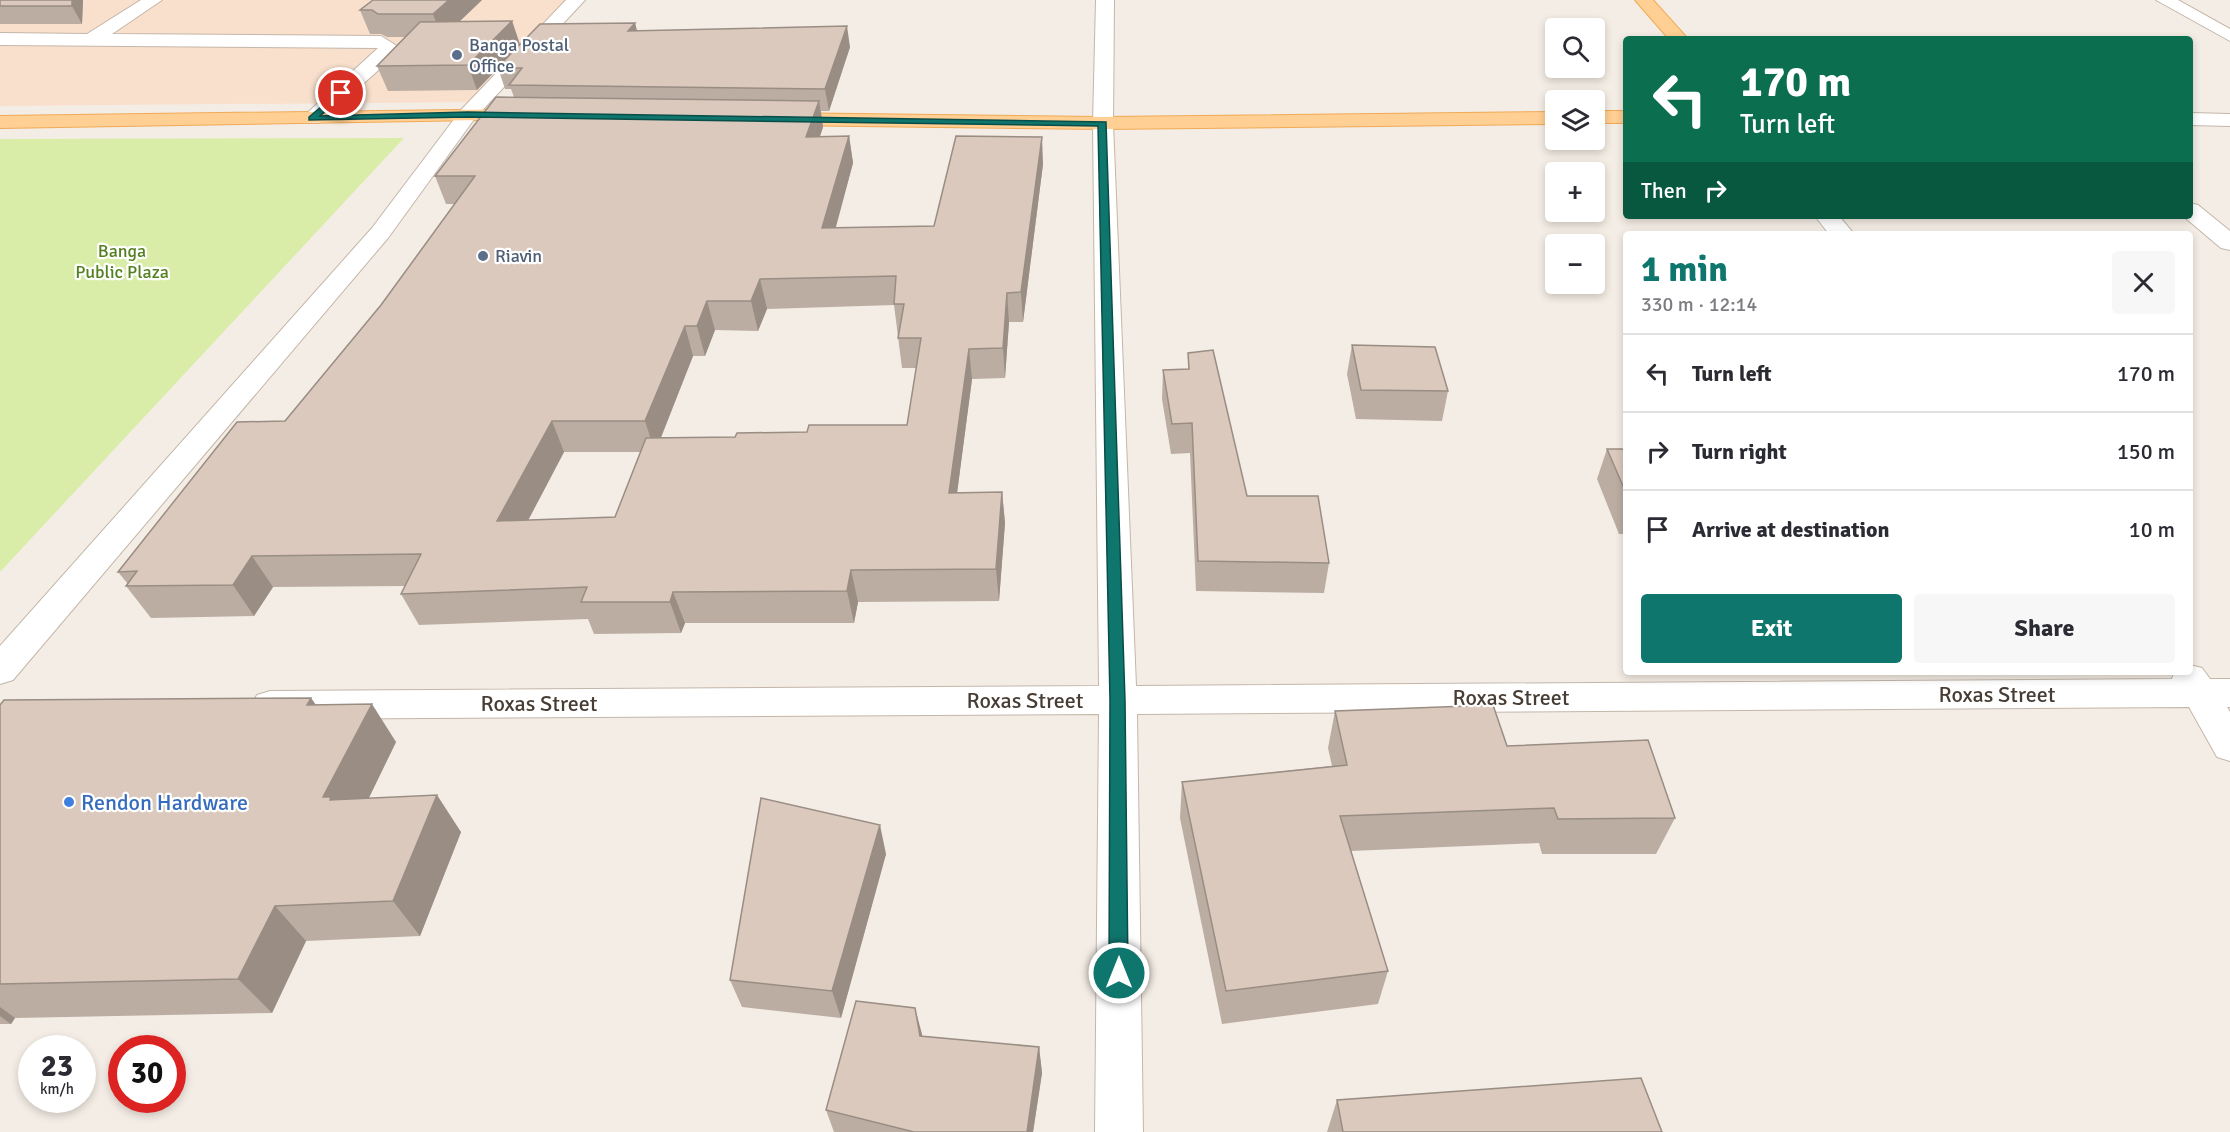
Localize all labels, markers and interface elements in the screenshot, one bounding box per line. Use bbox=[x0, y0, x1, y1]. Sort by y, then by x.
map controls bbox=[1545, 18, 1605, 294]
button: search bbox=[1545, 18, 1605, 78]
place label: Banga Postal Office bbox=[469, 34, 569, 77]
marker: Banga Postal Office bbox=[450, 48, 464, 62]
text: 170 m bbox=[1740, 57, 1851, 108]
icon: left bbox=[1641, 60, 1719, 138]
pin bbox=[315, 67, 366, 118]
icon: arrive bbox=[324, 76, 357, 109]
button: layers bbox=[1545, 90, 1605, 150]
text: Turn left bbox=[1740, 108, 1835, 141]
button: + bbox=[1545, 162, 1605, 222]
icon: right bbox=[1699, 174, 1732, 207]
text: Then bbox=[1641, 177, 1687, 204]
button: − bbox=[1545, 234, 1605, 294]
park label: Banga Public Plaza bbox=[75, 240, 169, 283]
place label: Riavin bbox=[495, 245, 542, 267]
text: 1 min bbox=[1641, 247, 1728, 292]
marker: Riavin bbox=[476, 249, 490, 263]
button: close bbox=[2112, 251, 2175, 314]
text: 330 m · 12:14 bbox=[1641, 292, 1757, 317]
icon: left bbox=[1641, 357, 1674, 390]
text: Turn left bbox=[1692, 360, 1772, 387]
text: 170 m bbox=[2117, 360, 2175, 387]
icon: right bbox=[1641, 435, 1674, 468]
text: Turn right bbox=[1692, 438, 1787, 465]
text: 150 m bbox=[2117, 438, 2175, 465]
icon: arrive bbox=[1641, 513, 1674, 546]
text: Arrive at destination bbox=[1692, 516, 1889, 543]
text: 10 m bbox=[2129, 516, 2175, 543]
button: Exit bbox=[1641, 594, 1902, 663]
button: Share bbox=[1914, 594, 2175, 663]
street label: Roxas Street bbox=[1939, 681, 2056, 708]
street label: Roxas Street bbox=[1453, 684, 1570, 711]
street label: Roxas Street bbox=[967, 687, 1084, 714]
street label: Roxas Street bbox=[481, 690, 598, 717]
place label: Rendon Hardware bbox=[81, 789, 248, 816]
marker: Rendon Hardware bbox=[62, 795, 76, 809]
position arrow bbox=[1087, 941, 1151, 1005]
speed limit sign: 30 bbox=[108, 1035, 186, 1113]
text: 23 bbox=[41, 1048, 73, 1085]
text: km/h bbox=[40, 1080, 74, 1098]

